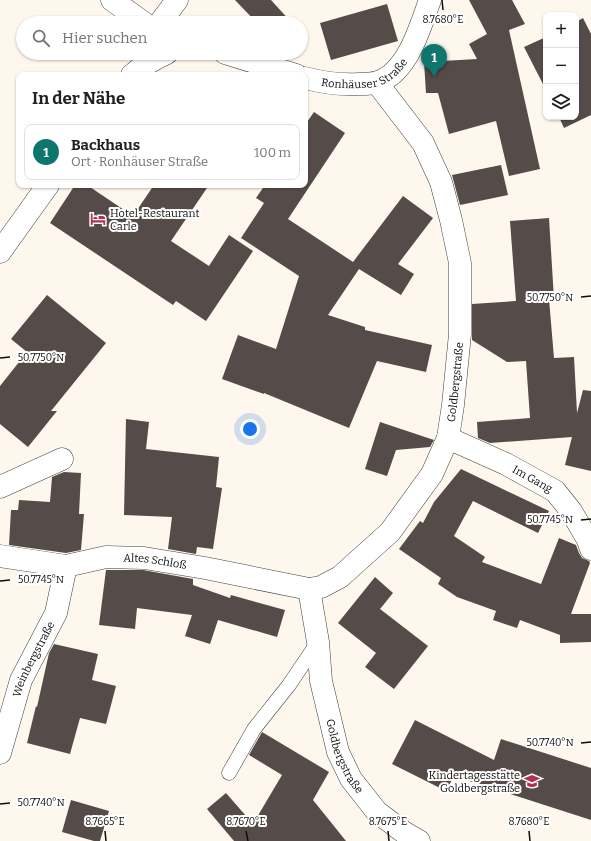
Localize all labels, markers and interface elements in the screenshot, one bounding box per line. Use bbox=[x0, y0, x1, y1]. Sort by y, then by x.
map controls bbox=[543, 12, 579, 120]
button: + bbox=[543, 12, 579, 48]
text: 8.7680°E bbox=[423, 14, 463, 26]
search box bbox=[16, 16, 308, 60]
icon: search bbox=[30, 27, 52, 49]
text: Hier suchen bbox=[62, 29, 147, 47]
pin: 1 bbox=[421, 44, 447, 77]
button: − bbox=[543, 48, 579, 84]
street label: Ronhäuser Straße bbox=[320, 56, 410, 91]
button: layers bbox=[543, 84, 579, 120]
text: In der Nähe bbox=[32, 88, 125, 109]
text: Backhaus bbox=[71, 136, 140, 154]
text: 1 bbox=[43, 145, 49, 160]
text: 100 m bbox=[254, 145, 291, 160]
text: Ort · Ronhäuser Straße bbox=[71, 154, 208, 169]
place label: Hotel-Restaurant Carle bbox=[110, 207, 199, 233]
hotel icon: Hotel-Restaurant Carle bbox=[89, 210, 107, 228]
text: 50.7750°N bbox=[527, 292, 573, 304]
street label: Goldbergstraße bbox=[445, 342, 466, 423]
text: 50.7750°N bbox=[18, 352, 64, 364]
your location bbox=[240, 419, 260, 439]
street label: Im Gang bbox=[510, 463, 555, 495]
text: 50.7745°N bbox=[527, 514, 573, 526]
street label: Altes Schloß bbox=[123, 551, 187, 572]
text: 50.7745°N bbox=[18, 574, 64, 586]
street label: Weinbergstraße bbox=[10, 619, 57, 699]
street label: Goldbergstraße bbox=[323, 718, 366, 796]
text: 50.7740°N bbox=[526, 737, 574, 749]
place label: Kindertagesstätte Goldbergstraße bbox=[429, 769, 520, 795]
school or university icon: Kindertagesstätte Goldbergstraße bbox=[523, 772, 541, 790]
text: 50.7740°N bbox=[17, 797, 65, 809]
text: 8.7665°E bbox=[85, 816, 125, 828]
text: 8.7670°E bbox=[226, 816, 266, 828]
text: 8.7675°E bbox=[369, 816, 407, 828]
text: 8.7680°E bbox=[509, 816, 549, 828]

